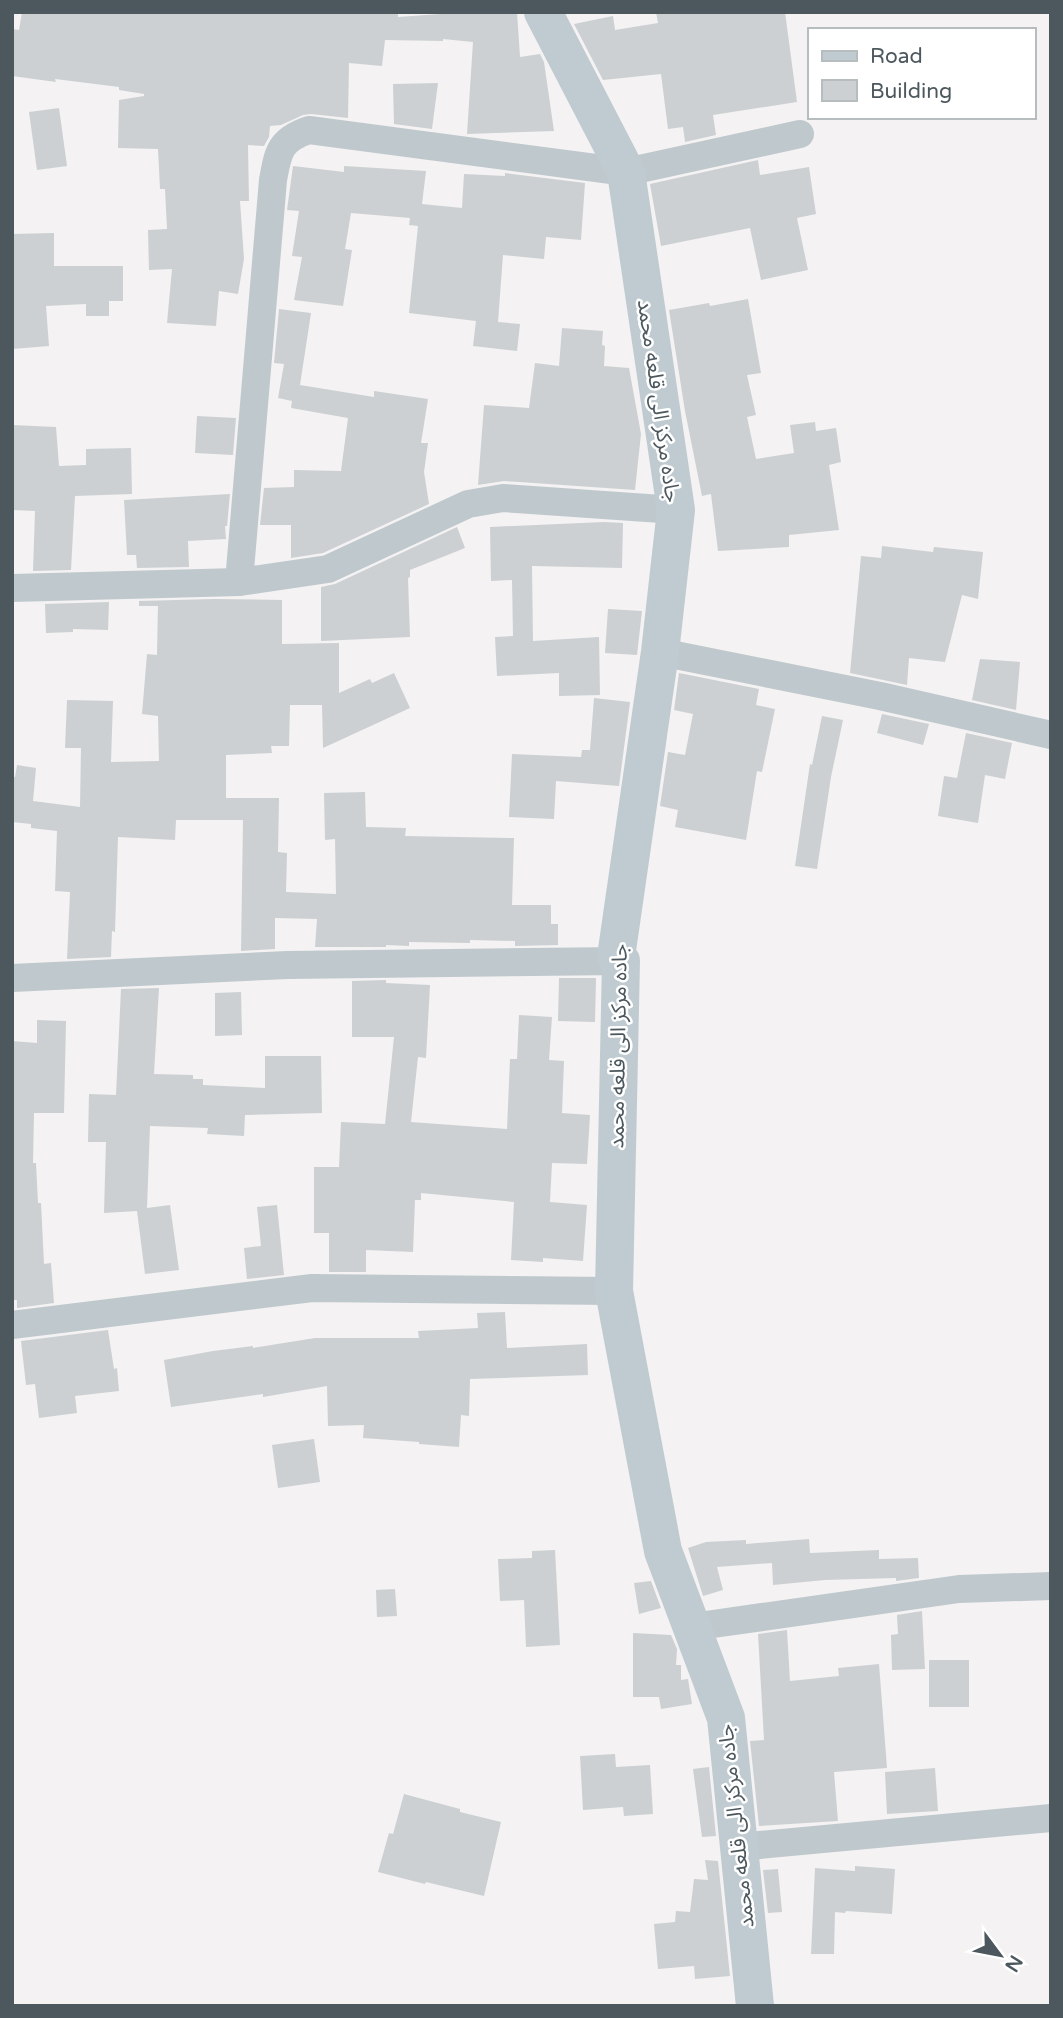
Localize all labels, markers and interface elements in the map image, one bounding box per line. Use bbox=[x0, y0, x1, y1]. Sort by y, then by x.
legend bbox=[808, 28, 1035, 119]
text: Road bbox=[870, 44, 923, 69]
text: Building bbox=[870, 79, 952, 104]
street label: جاده مرکز الی قلعه محمد bbox=[632, 298, 685, 504]
street label: جاده مرکز الی قلعه محمد bbox=[604, 943, 633, 1149]
street label: جاده مرکز الی قلعه محمد bbox=[713, 1723, 760, 1929]
north arrow bbox=[965, 1920, 1035, 1990]
text: N bbox=[1000, 1951, 1027, 1976]

